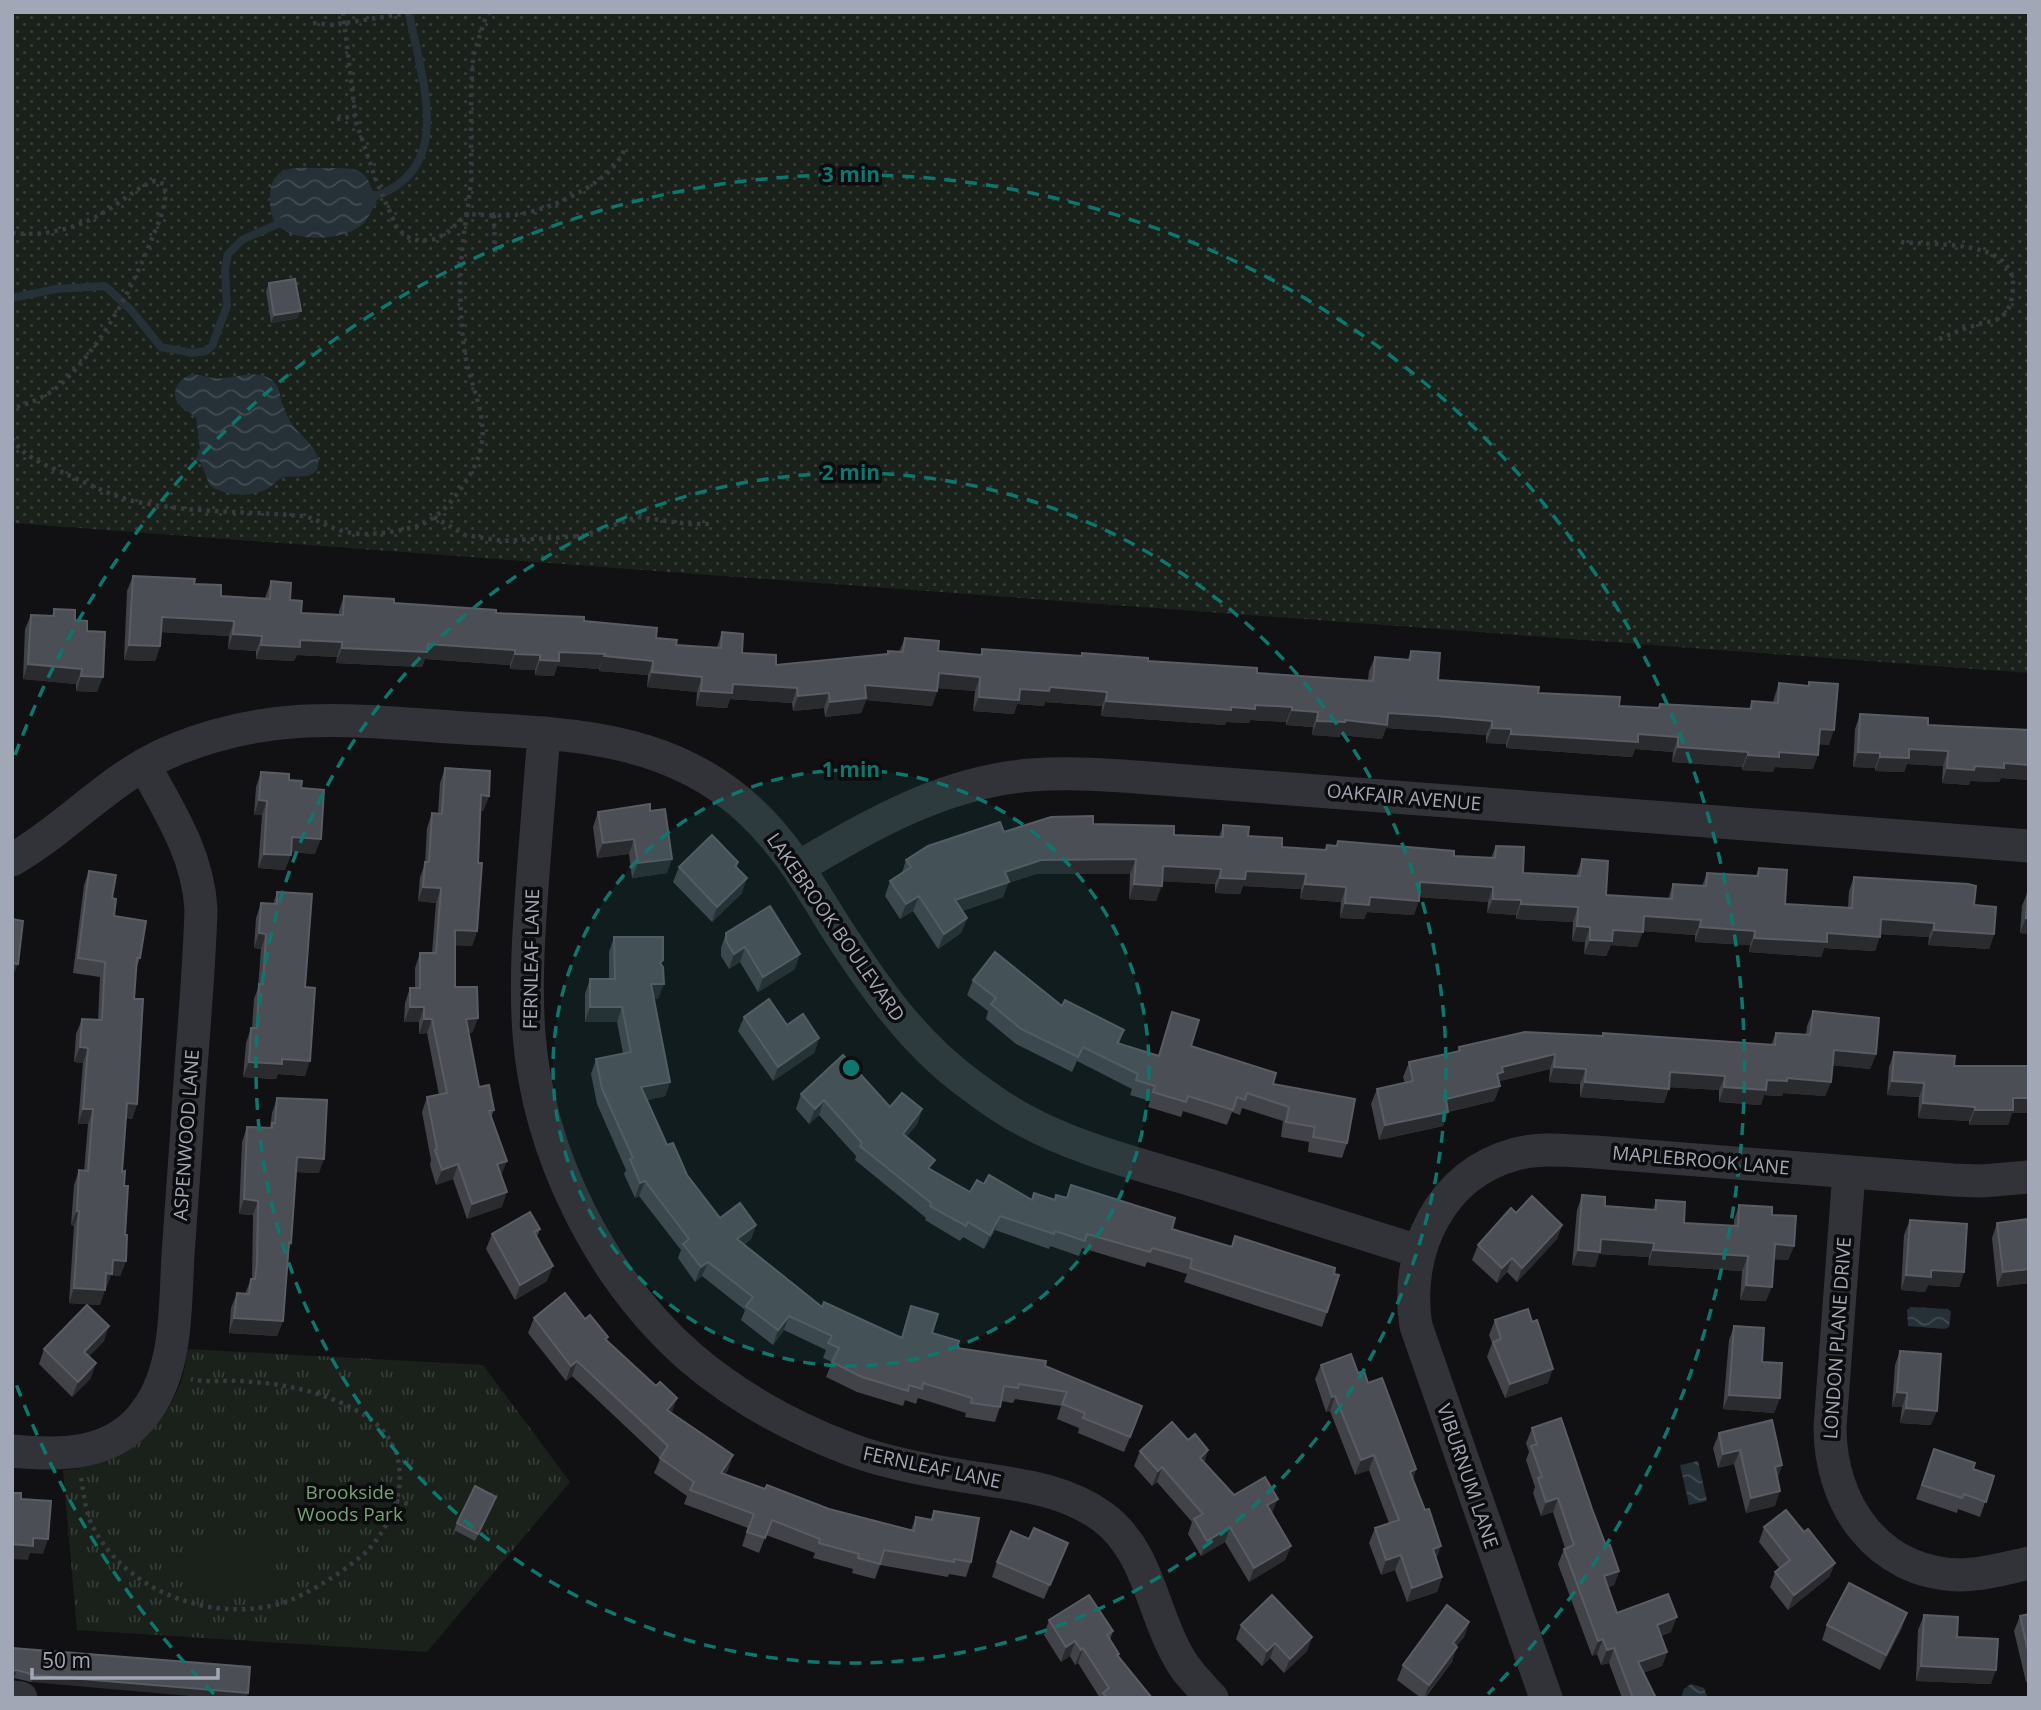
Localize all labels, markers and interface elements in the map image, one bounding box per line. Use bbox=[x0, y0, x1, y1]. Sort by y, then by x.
text: 3 min bbox=[822, 160, 880, 188]
text: 2 min bbox=[822, 458, 880, 486]
text: 1 min bbox=[822, 755, 880, 783]
street label: OAKFAIR AVENUE bbox=[1326, 777, 1482, 817]
street label: LAKEBROOK BOULEVARD bbox=[761, 828, 911, 1026]
street label: FERNLEAF LANE bbox=[517, 889, 545, 1029]
street label: ASPENWOOD LANE bbox=[167, 1049, 205, 1221]
centre of rings bbox=[839, 1056, 863, 1080]
street label: MAPLEBROOK LANE bbox=[1611, 1139, 1791, 1181]
street label: LONDON PLANE DRIVE bbox=[1817, 1236, 1857, 1440]
street label: VIBURNUM LANE bbox=[1431, 1400, 1505, 1552]
street label: FERNLEAF LANE bbox=[861, 1440, 1003, 1494]
park label: Brookside Woods Park bbox=[297, 1479, 403, 1527]
scale bar bbox=[32, 1636, 217, 1680]
text: 50 m bbox=[42, 1646, 91, 1674]

